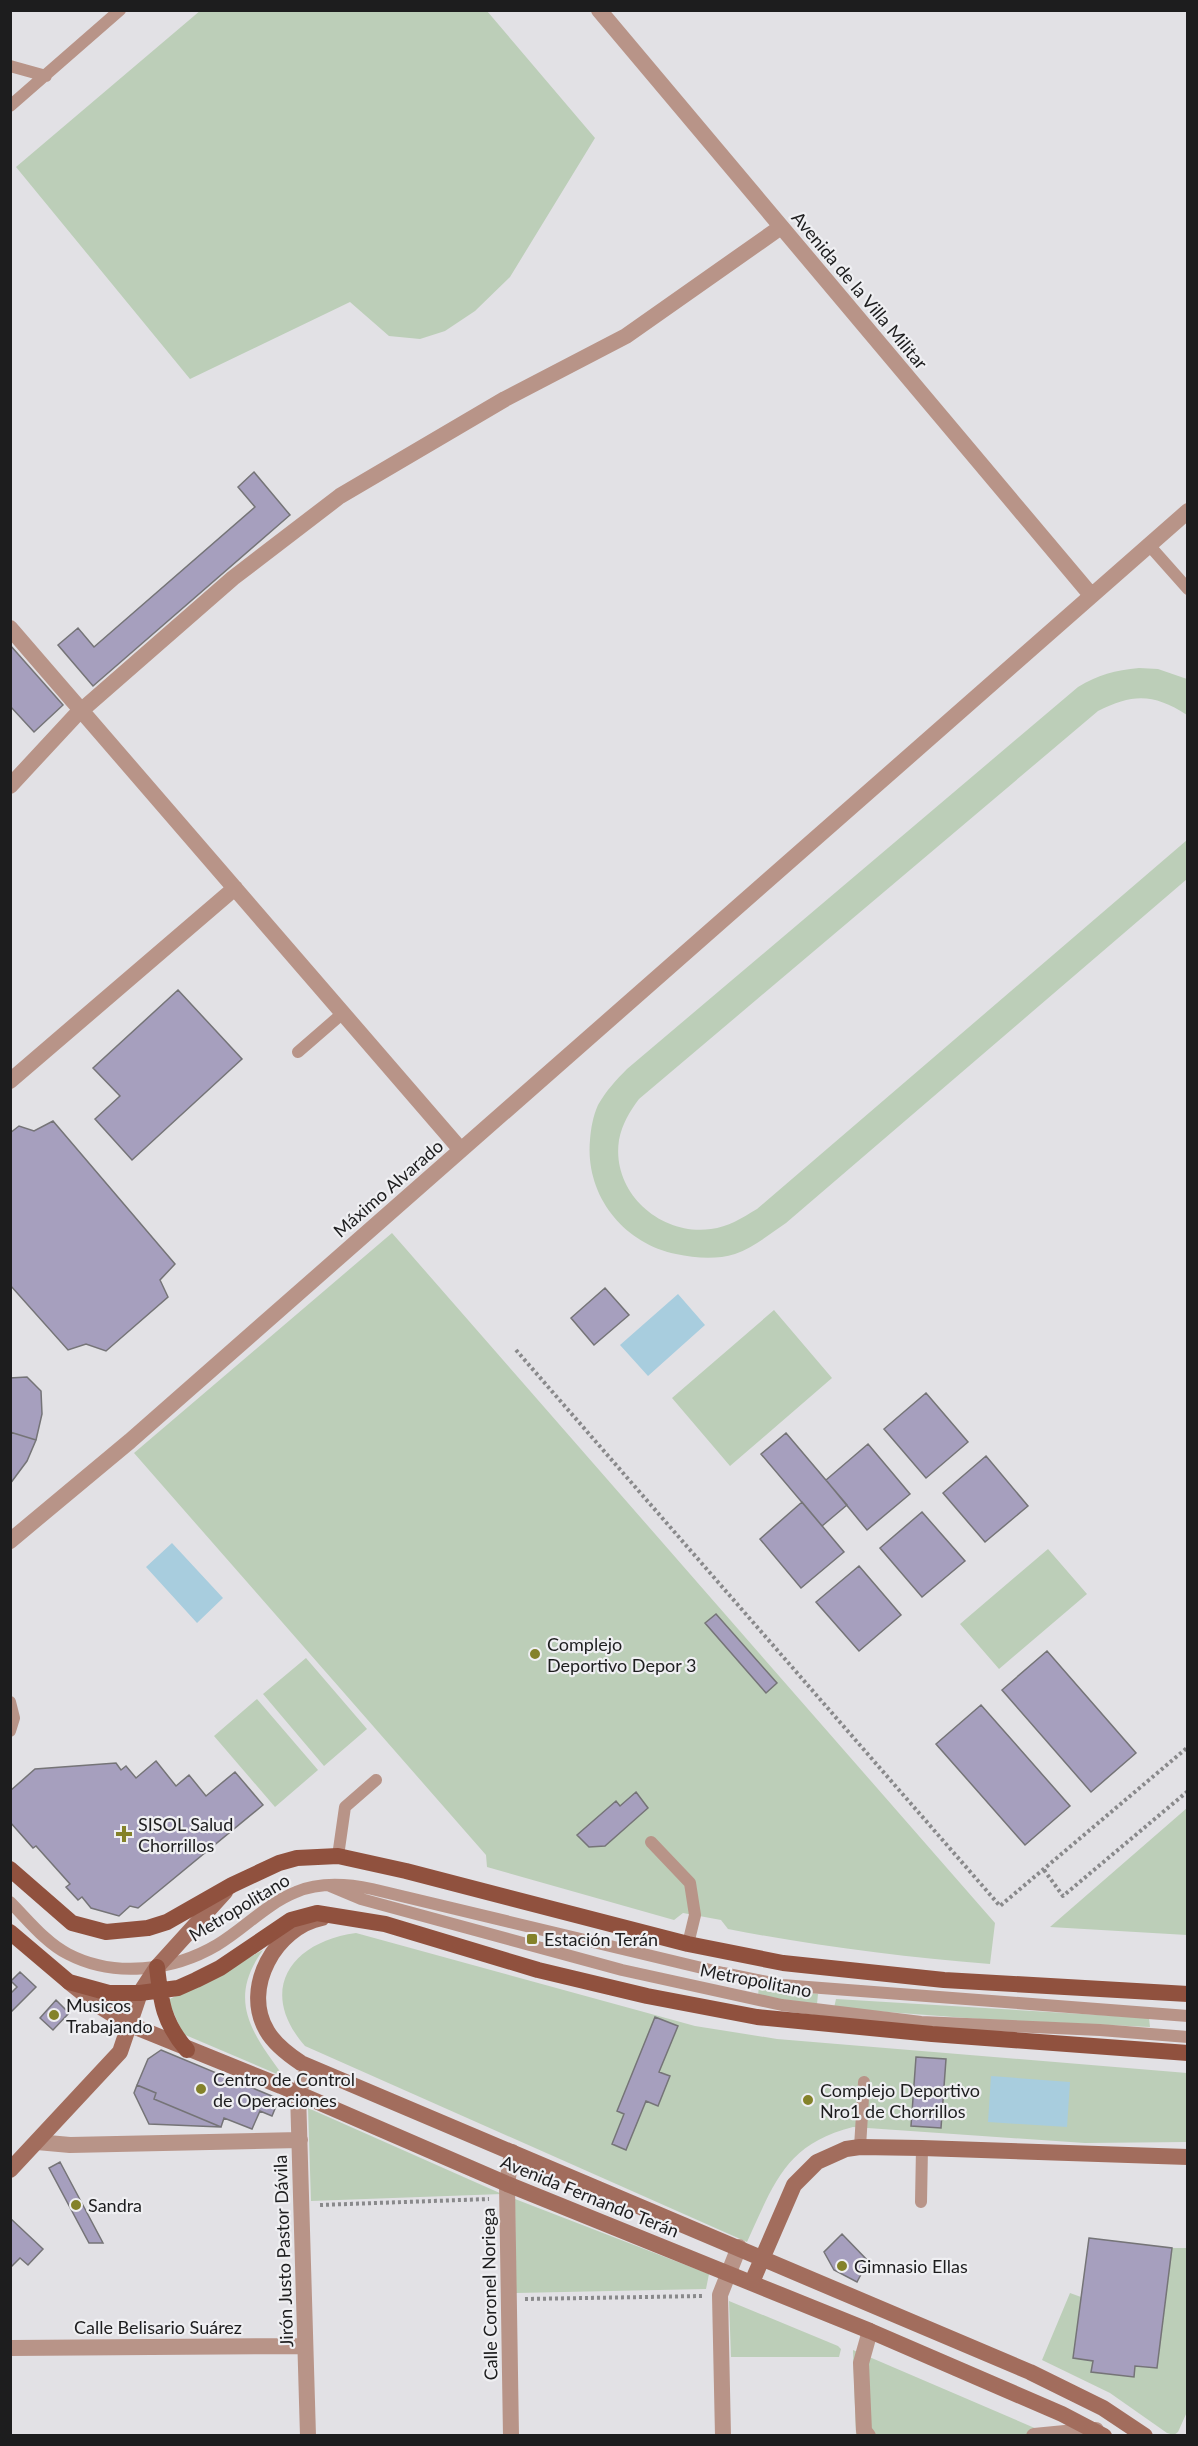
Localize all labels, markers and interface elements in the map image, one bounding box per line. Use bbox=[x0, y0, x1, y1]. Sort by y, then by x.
street label: Avenida de la Villa Militar bbox=[788, 207, 933, 374]
street label: Máximo Alvarado bbox=[329, 1135, 447, 1241]
place label: Complejo Deportivo Depor 3 bbox=[547, 1633, 696, 1676]
marker: Complejo Deportivo Depor 3 bbox=[528, 1647, 542, 1661]
place label: SISOL Salud Chorrillos bbox=[138, 1813, 233, 1856]
marker: SISOL Salud Chorrillos bbox=[115, 1825, 133, 1843]
street label: Metropolitano bbox=[185, 1868, 293, 1946]
place label: Estación Terán bbox=[544, 1928, 658, 1950]
marker: Estación Terán bbox=[525, 1932, 539, 1946]
street label: Metropolitano bbox=[698, 1958, 814, 2002]
place label: Musicos Trabajando bbox=[66, 1994, 153, 2037]
marker: Musicos Trabajando bbox=[47, 2008, 61, 2022]
place label: Centro de Control de Operaciones bbox=[213, 2068, 355, 2111]
place label: Complejo Deportivo Nro1 de Chorrillos bbox=[820, 2079, 980, 2122]
marker: Centro de Control de Operaciones bbox=[194, 2082, 208, 2096]
marker: Complejo Deportivo Nro1 de Chorrillos bbox=[801, 2093, 815, 2107]
street label: Avenida Fernando Terán bbox=[498, 2150, 682, 2242]
street label: Jirón Justo Pastor Dávila bbox=[269, 2154, 297, 2348]
place label: Sandra bbox=[88, 2194, 142, 2216]
marker: Sandra bbox=[69, 2198, 83, 2212]
street label: Calle Coronel Noriega bbox=[476, 2207, 502, 2381]
place label: Gimnasio Ellas bbox=[854, 2255, 968, 2277]
marker: Gimnasio Ellas bbox=[835, 2259, 849, 2273]
street label: Calle Belisario Suárez bbox=[74, 2316, 242, 2338]

